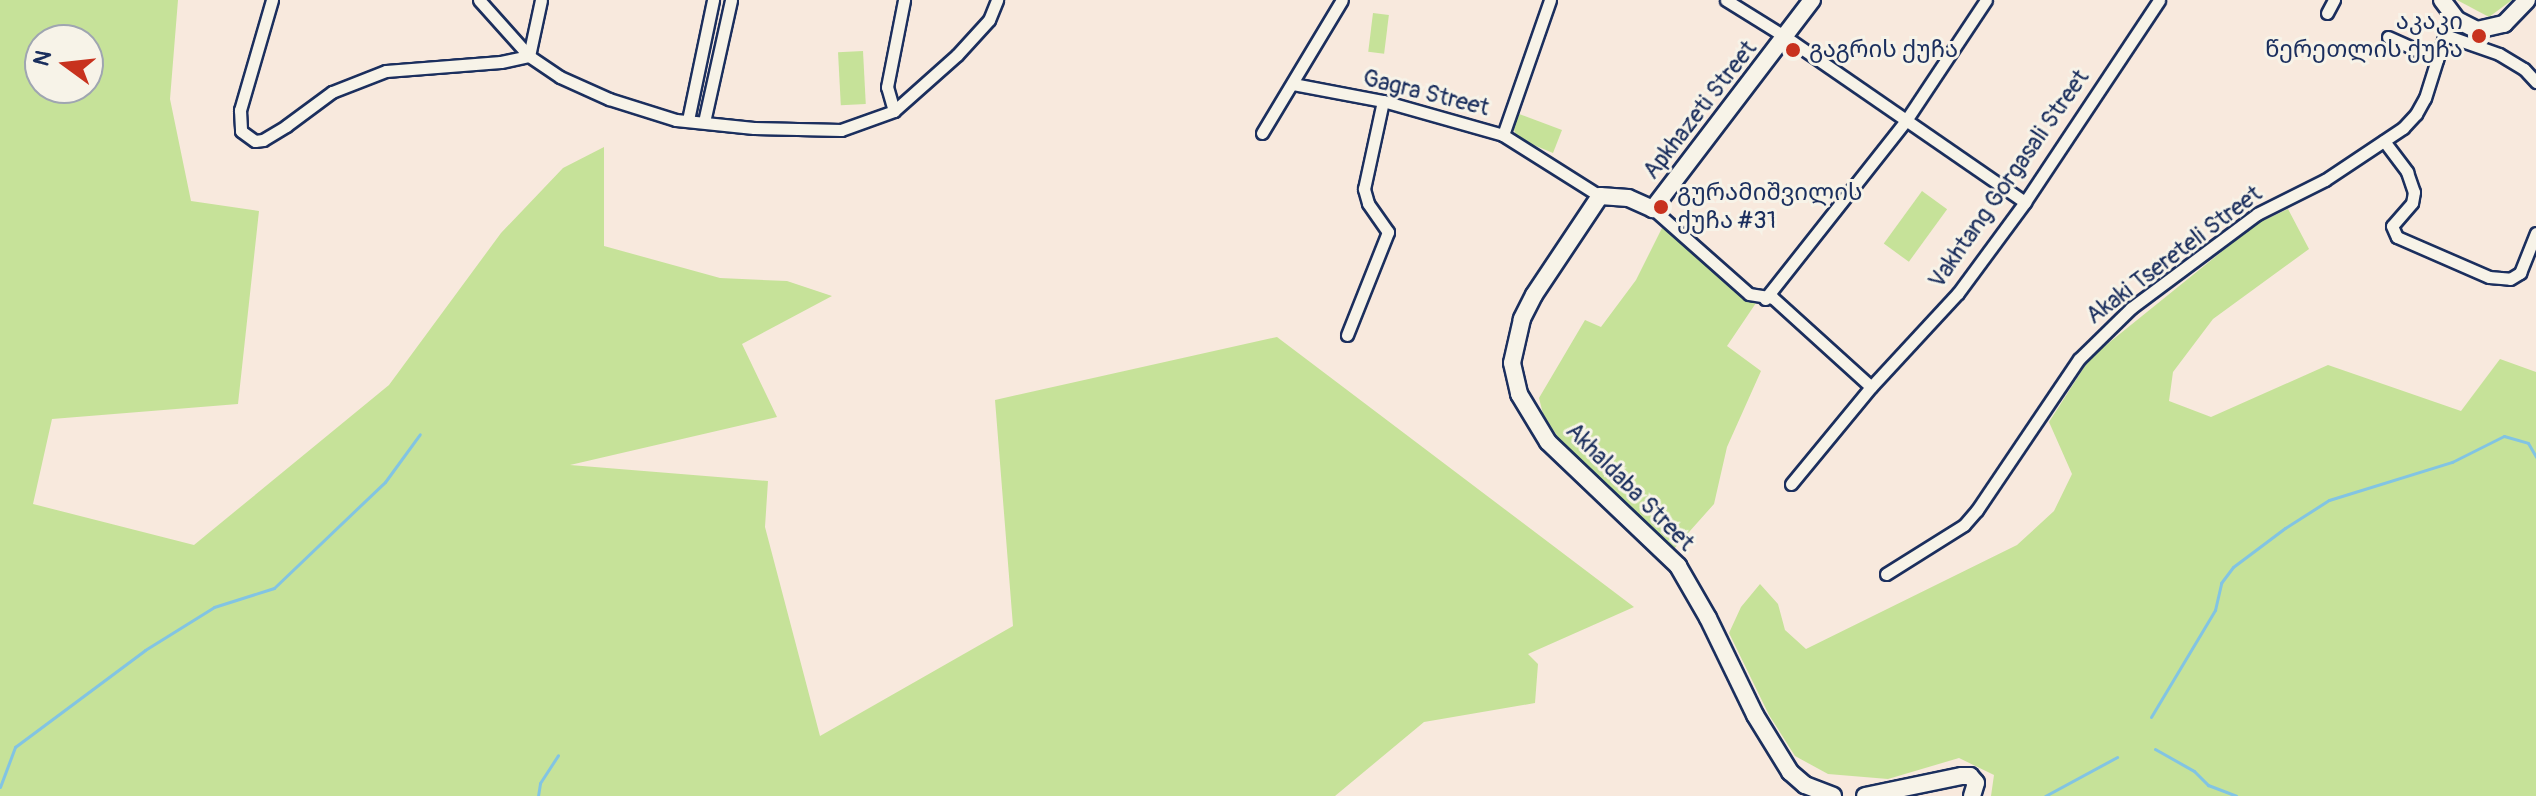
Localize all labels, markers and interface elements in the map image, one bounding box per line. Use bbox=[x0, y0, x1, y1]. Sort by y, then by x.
place label: აკაკი წერეთლის ქუჩა bbox=[2265, 8, 2463, 64]
north arrow bbox=[24, 24, 104, 104]
marker: აკაკი წერეთლის ქუჩა bbox=[2470, 27, 2488, 45]
street label: Apkhazeti Street bbox=[1637, 35, 1763, 185]
place label: გაგრის ქუჩა bbox=[1809, 36, 1958, 64]
marker: გაგრის ქუჩა bbox=[1784, 41, 1802, 59]
text: N bbox=[27, 47, 58, 69]
street label: Gagra Street bbox=[1360, 63, 1492, 123]
street label: Vakhtang Gorgasali Street bbox=[1922, 64, 2096, 294]
place label: გურამიშვილის ქუჩა #31 bbox=[1677, 179, 1862, 235]
street label: Akaki Tsereteli Street bbox=[2080, 180, 2268, 330]
marker: გურამიშვილის ქუჩა #31 bbox=[1652, 198, 1670, 216]
street label: Akhaldaba Street bbox=[1560, 417, 1700, 557]

